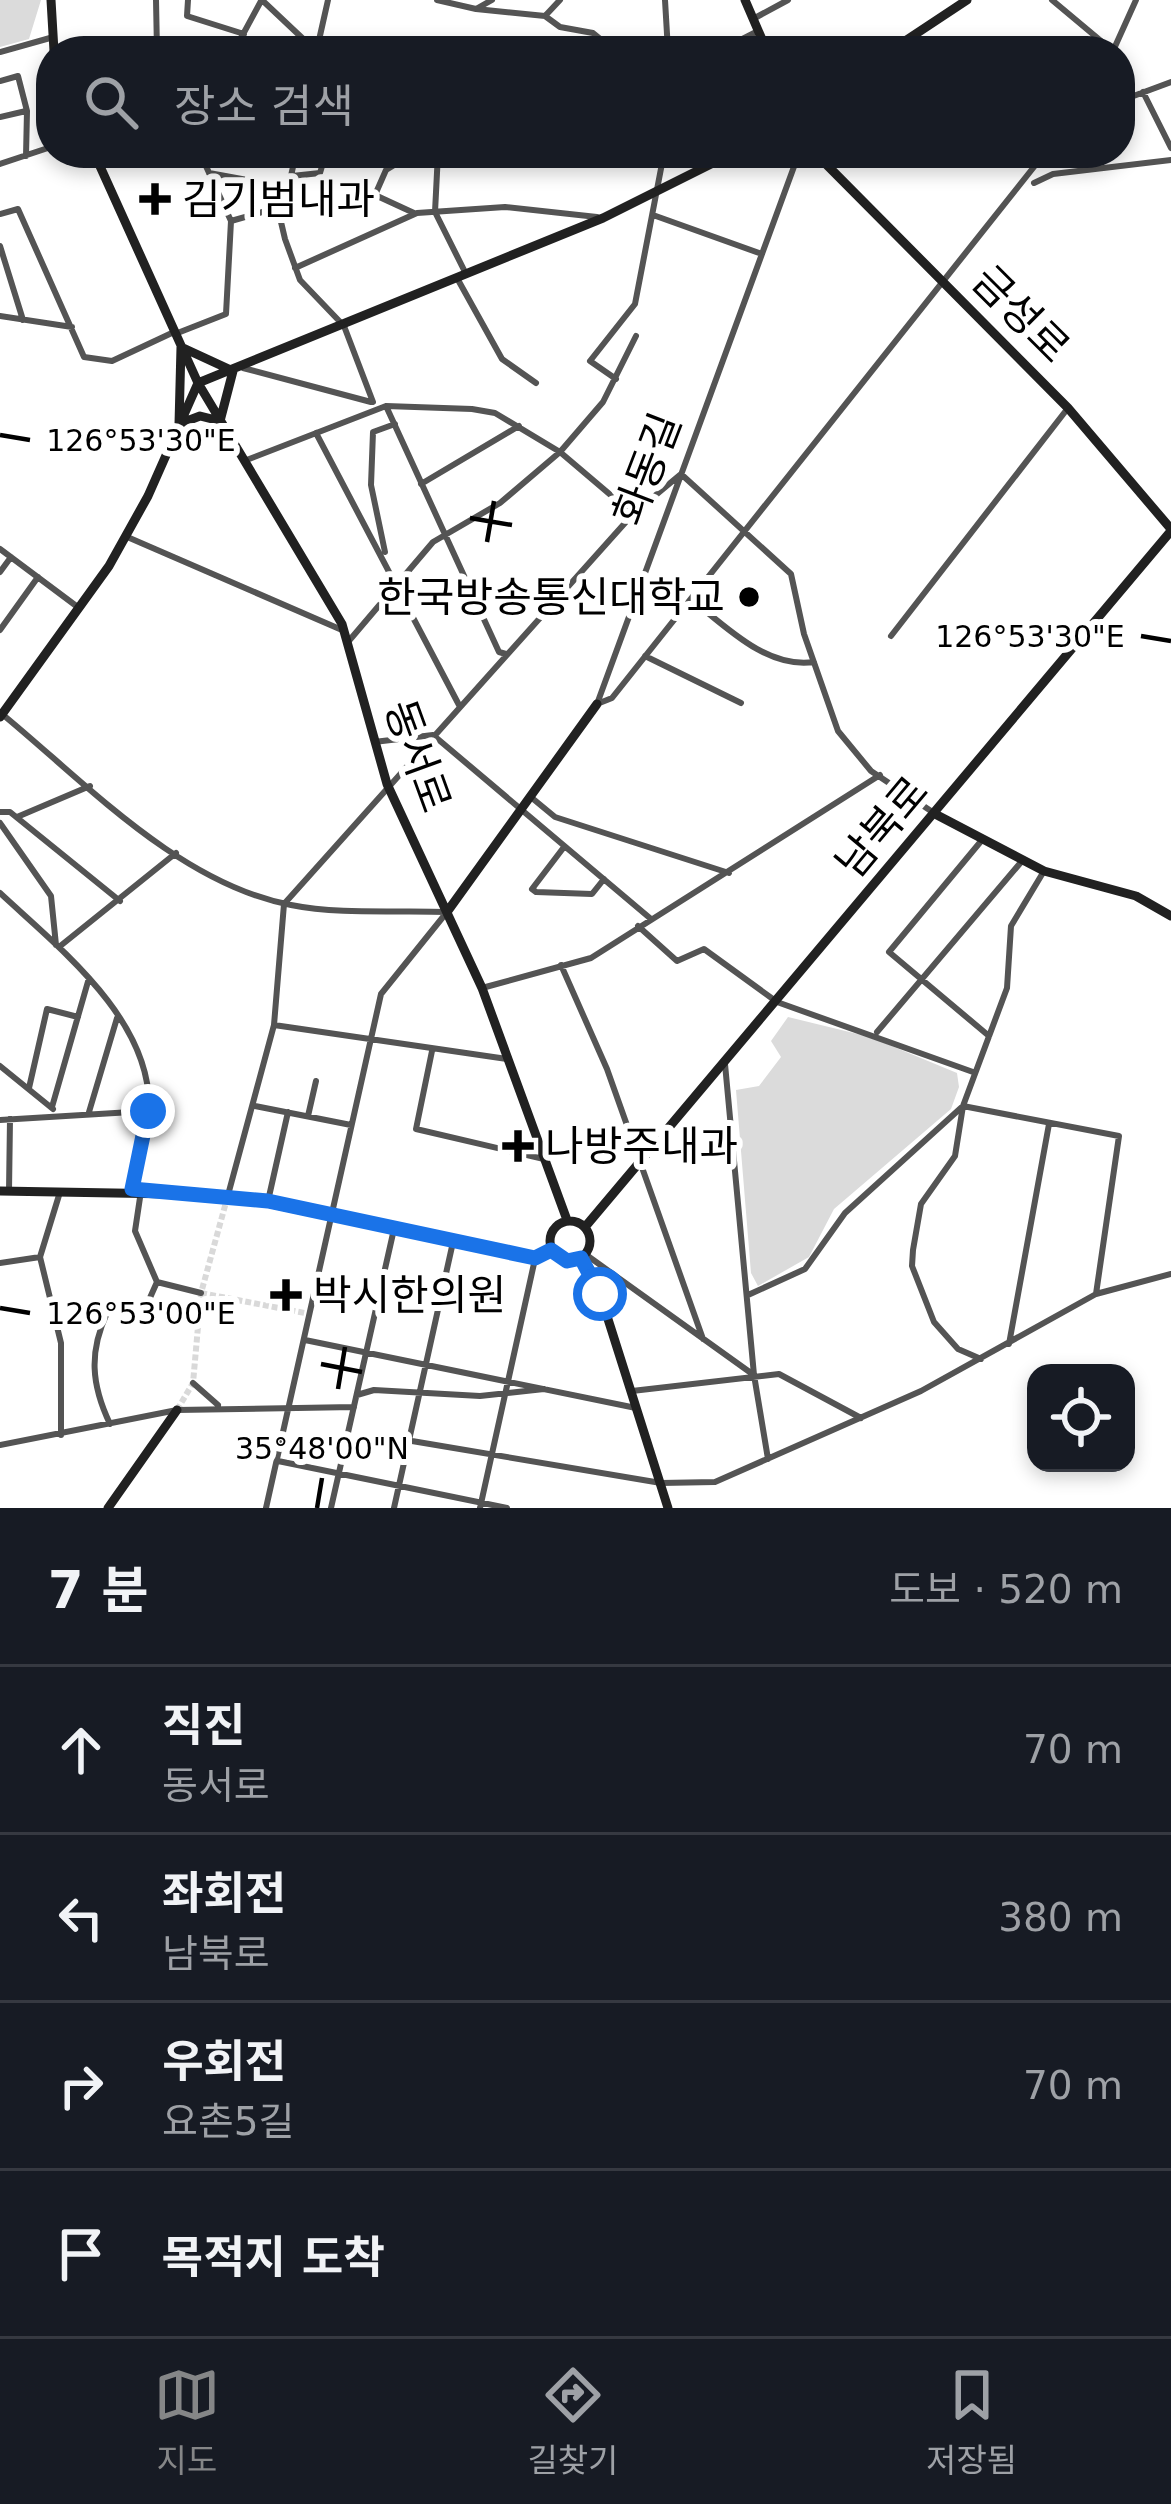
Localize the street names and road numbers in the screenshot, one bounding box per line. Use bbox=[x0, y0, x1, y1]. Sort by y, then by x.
street label: 금성로 bbox=[963, 256, 1079, 372]
street label: 화동길 bbox=[603, 406, 691, 532]
street label: 동서로 bbox=[375, 693, 461, 819]
street label: 남북로 bbox=[826, 767, 938, 887]

